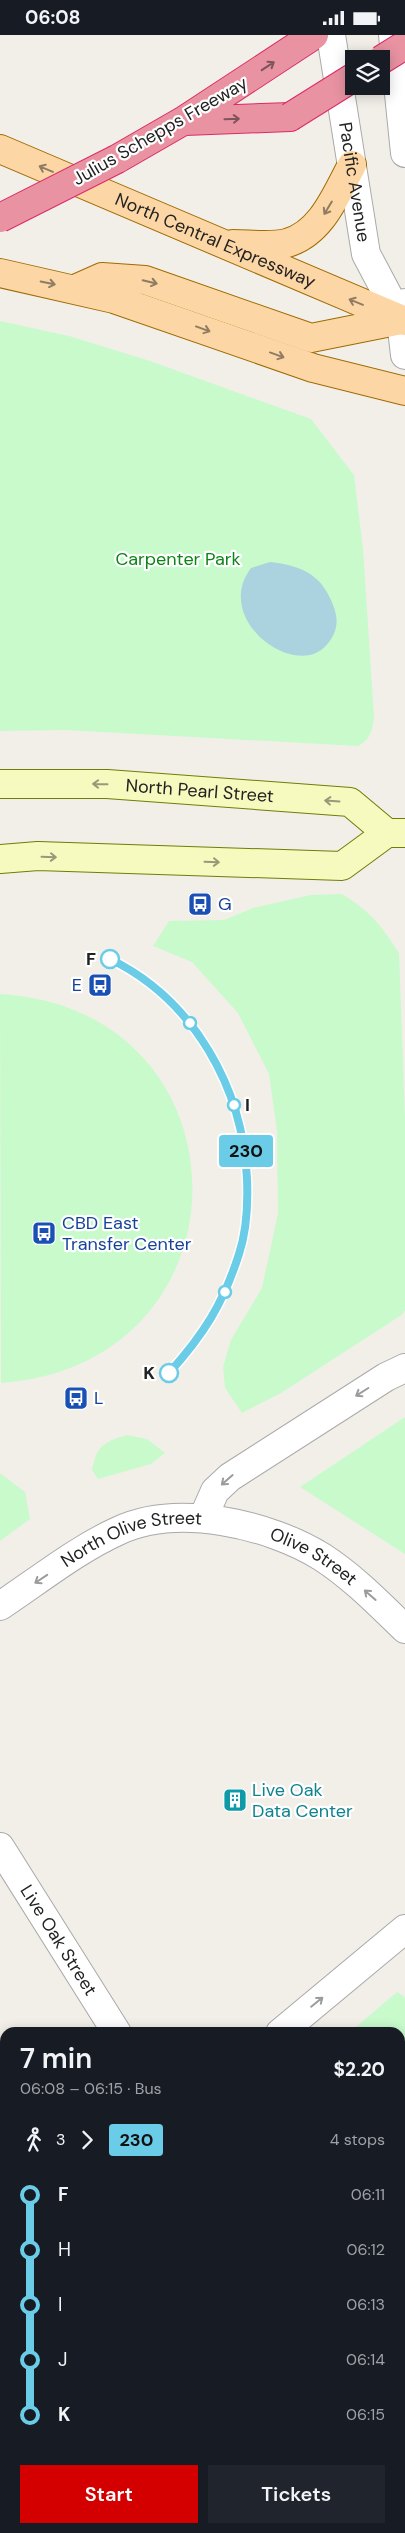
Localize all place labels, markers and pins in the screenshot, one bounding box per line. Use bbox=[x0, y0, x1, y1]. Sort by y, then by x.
bus stop icon: G bbox=[187, 891, 213, 917]
place label: G bbox=[218, 892, 232, 916]
place label: F bbox=[86, 947, 96, 971]
marker: F bbox=[100, 949, 120, 969]
bus stop icon: E bbox=[87, 972, 113, 998]
place label: E bbox=[72, 973, 82, 997]
unlabelled marker bbox=[183, 1016, 197, 1030]
place label: I bbox=[245, 1093, 250, 1117]
marker: I bbox=[227, 1098, 241, 1112]
place label: CBD East Transfer Center bbox=[62, 1211, 192, 1256]
bus stop icon: CBD East Transfer Center bbox=[31, 1220, 57, 1246]
unlabelled marker bbox=[218, 1285, 232, 1299]
place label: K bbox=[143, 1361, 155, 1385]
marker: K bbox=[159, 1363, 179, 1383]
bus stop icon: L bbox=[63, 1385, 89, 1411]
place label: L bbox=[94, 1386, 104, 1410]
place label: Live Oak Data Center bbox=[252, 1778, 353, 1823]
building icon: Live Oak Data Center bbox=[222, 1787, 248, 1813]

